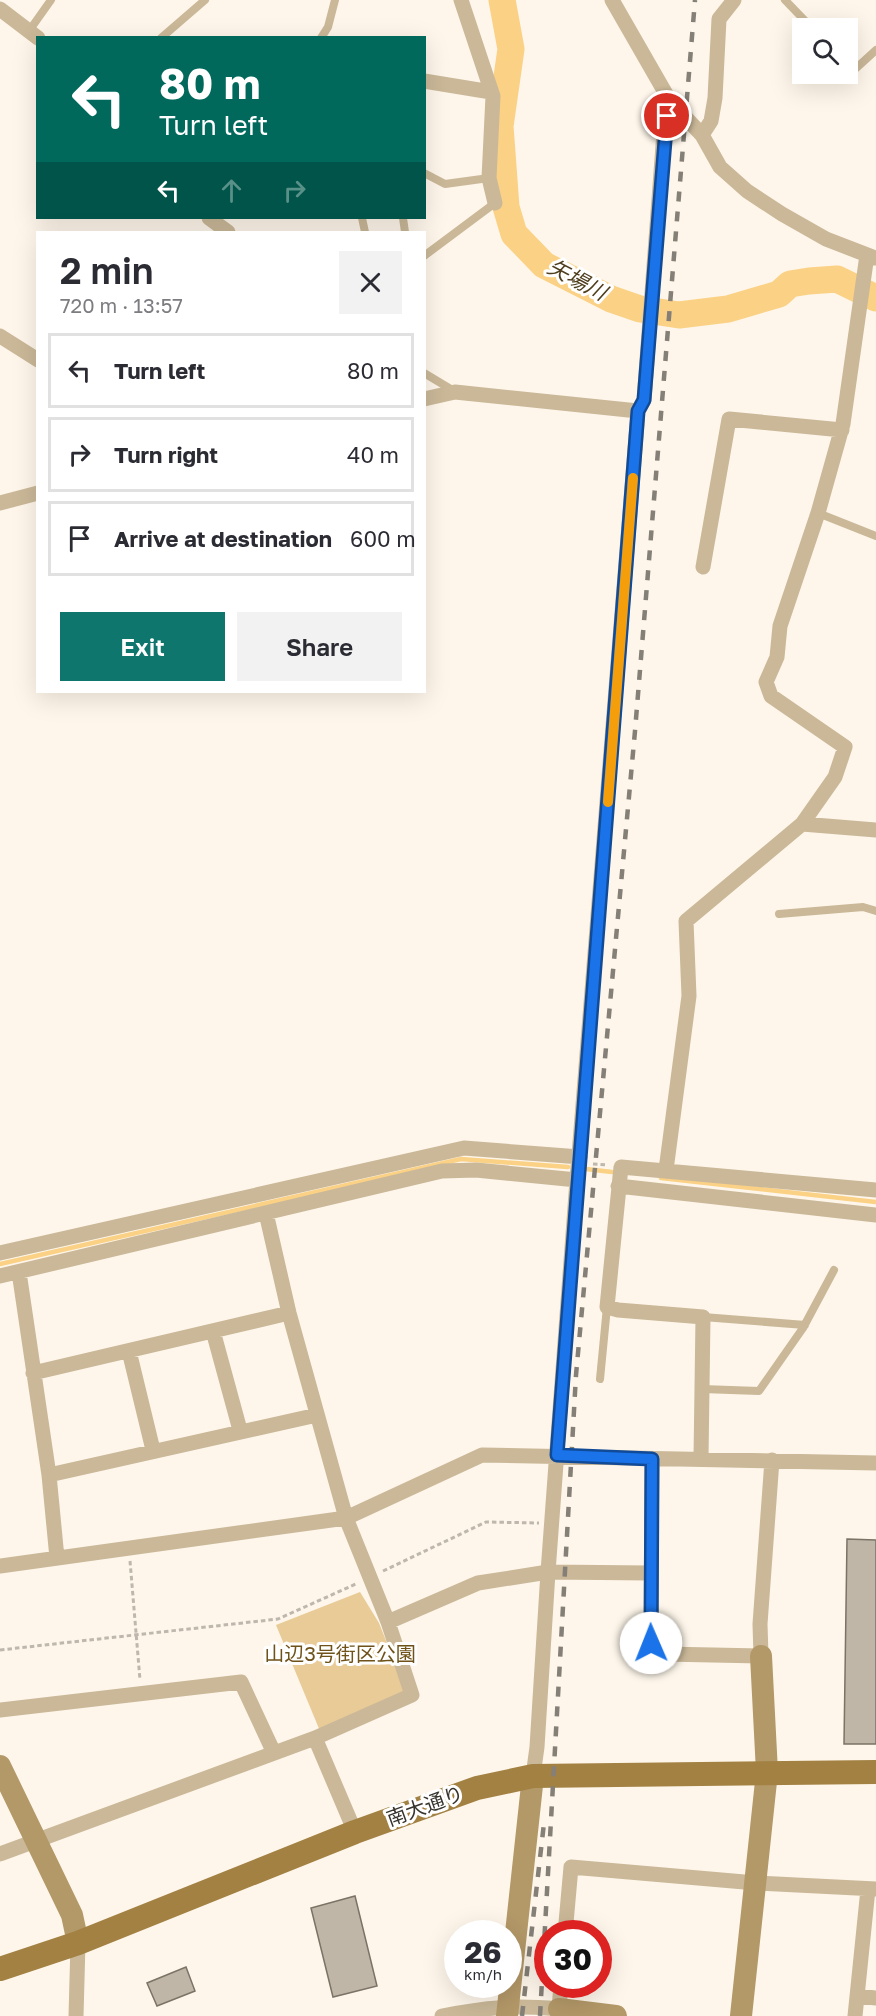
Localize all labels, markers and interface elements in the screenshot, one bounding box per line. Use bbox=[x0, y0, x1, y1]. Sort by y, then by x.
map controls bbox=[792, 18, 858, 84]
button: search bbox=[792, 18, 858, 84]
text: 80 m bbox=[159, 58, 260, 108]
icon: left bbox=[60, 60, 138, 138]
pin bbox=[641, 90, 692, 141]
icon: arrive bbox=[650, 99, 683, 132]
text: Turn left bbox=[159, 109, 268, 141]
icon: left bbox=[152, 174, 185, 207]
icon: ahead bbox=[215, 174, 248, 207]
icon: right bbox=[278, 174, 311, 207]
text: 2 min bbox=[60, 249, 154, 292]
button: close bbox=[339, 251, 402, 314]
water label: 矢場川 bbox=[544, 253, 613, 306]
text: 720 m · 13:57 bbox=[60, 293, 183, 317]
icon: left bbox=[63, 354, 96, 387]
text: Turn left bbox=[114, 357, 205, 384]
text: 80 m bbox=[347, 357, 399, 384]
icon: right bbox=[63, 438, 96, 471]
text: Turn right bbox=[114, 441, 218, 468]
text: 40 m bbox=[347, 441, 399, 468]
icon: arrive bbox=[63, 522, 96, 555]
text: Arrive at destination bbox=[114, 525, 332, 552]
text: 600 m bbox=[350, 525, 416, 552]
button: Exit bbox=[60, 612, 225, 681]
button: Share bbox=[237, 612, 402, 681]
position arrow bbox=[619, 1611, 683, 1675]
park label: 山辺3号街区公園 bbox=[264, 1641, 416, 1665]
street label: 南大通り bbox=[383, 1780, 466, 1830]
speed limit sign: 30 bbox=[534, 1920, 612, 1998]
text: 26 bbox=[464, 1934, 502, 1970]
text: km/h bbox=[464, 1965, 502, 1983]

